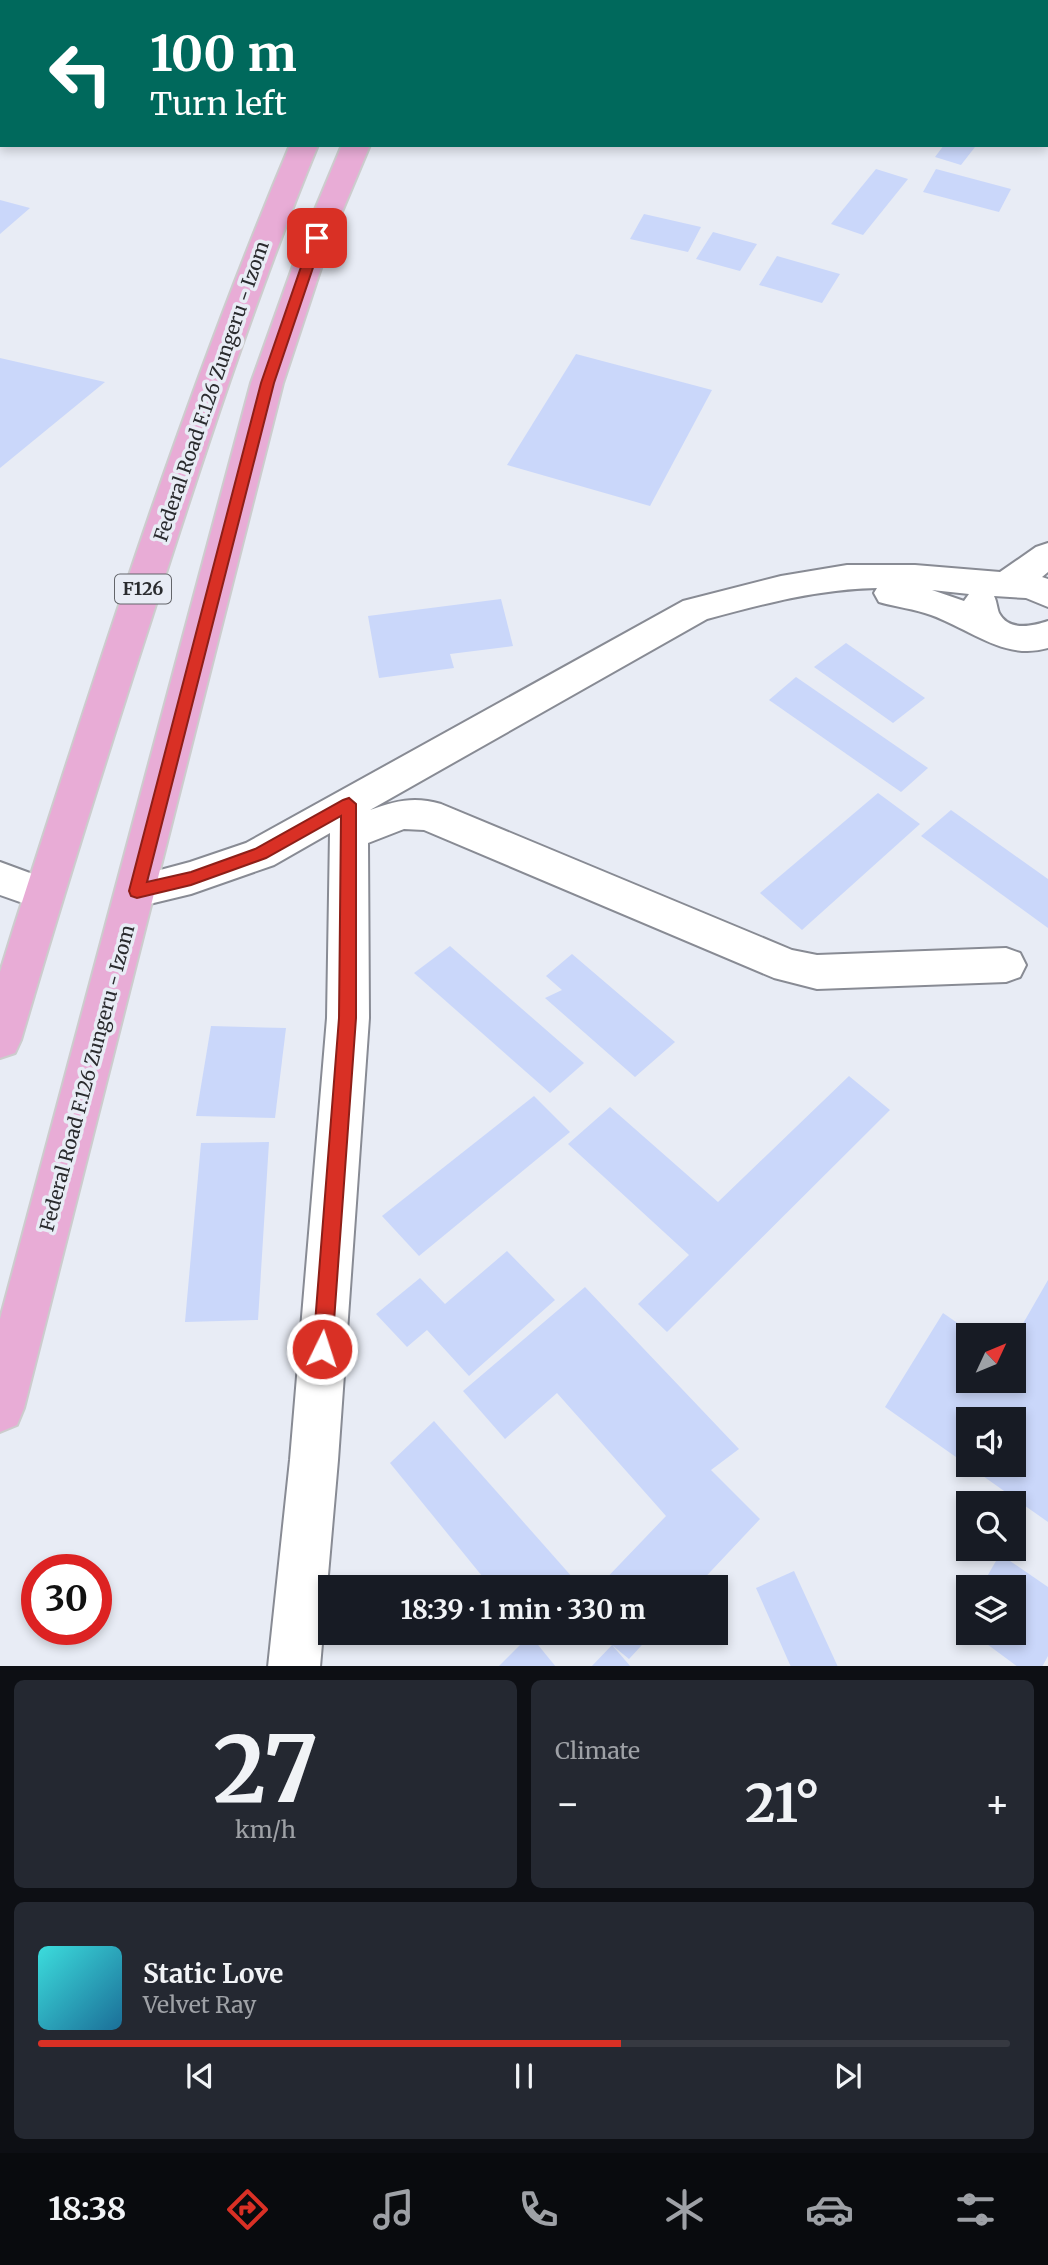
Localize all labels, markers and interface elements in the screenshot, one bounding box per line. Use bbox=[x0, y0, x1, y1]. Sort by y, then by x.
text: 100 m bbox=[150, 23, 297, 84]
icon: left bbox=[35, 28, 126, 119]
text: Turn left bbox=[150, 84, 287, 124]
pin bbox=[287, 208, 347, 268]
icon: arrive bbox=[298, 219, 336, 257]
street label: Federal Road F.126 Zungeru - Izom bbox=[148, 237, 274, 544]
road number: F126 bbox=[115, 574, 171, 604]
street label: Federal Road F.126 Zungeru - Izom bbox=[34, 922, 140, 1234]
position arrow bbox=[285, 1312, 359, 1386]
north arrow bbox=[956, 1323, 1026, 1393]
map controls bbox=[956, 1323, 1026, 1645]
button: sound bbox=[956, 1407, 1026, 1477]
button: search bbox=[956, 1491, 1026, 1561]
speed limit sign: 30 bbox=[21, 1554, 112, 1645]
button: layers bbox=[956, 1575, 1026, 1645]
text: 18:39 · 1 min · 330 m bbox=[400, 1593, 646, 1626]
text: 27 bbox=[213, 1712, 318, 1827]
text: Climate bbox=[555, 1736, 640, 1765]
text: 21° bbox=[745, 1771, 820, 1836]
text: − bbox=[555, 1780, 580, 1827]
text: + bbox=[985, 1780, 1010, 1827]
text: km/h bbox=[235, 1815, 296, 1844]
text: Static Love bbox=[143, 1957, 283, 1990]
text: Velvet Ray bbox=[143, 1990, 256, 2019]
icon: previous bbox=[181, 2057, 219, 2095]
icon: pause bbox=[505, 2057, 543, 2095]
icon: next bbox=[829, 2057, 867, 2095]
icon: directions bbox=[223, 2185, 272, 2234]
icon: music bbox=[369, 2185, 418, 2234]
icon: phone bbox=[514, 2185, 563, 2234]
icon: climate bbox=[660, 2185, 709, 2234]
icon: car bbox=[805, 2185, 854, 2234]
icon: filters bbox=[951, 2185, 1000, 2234]
text: 18:38 bbox=[48, 2189, 127, 2229]

